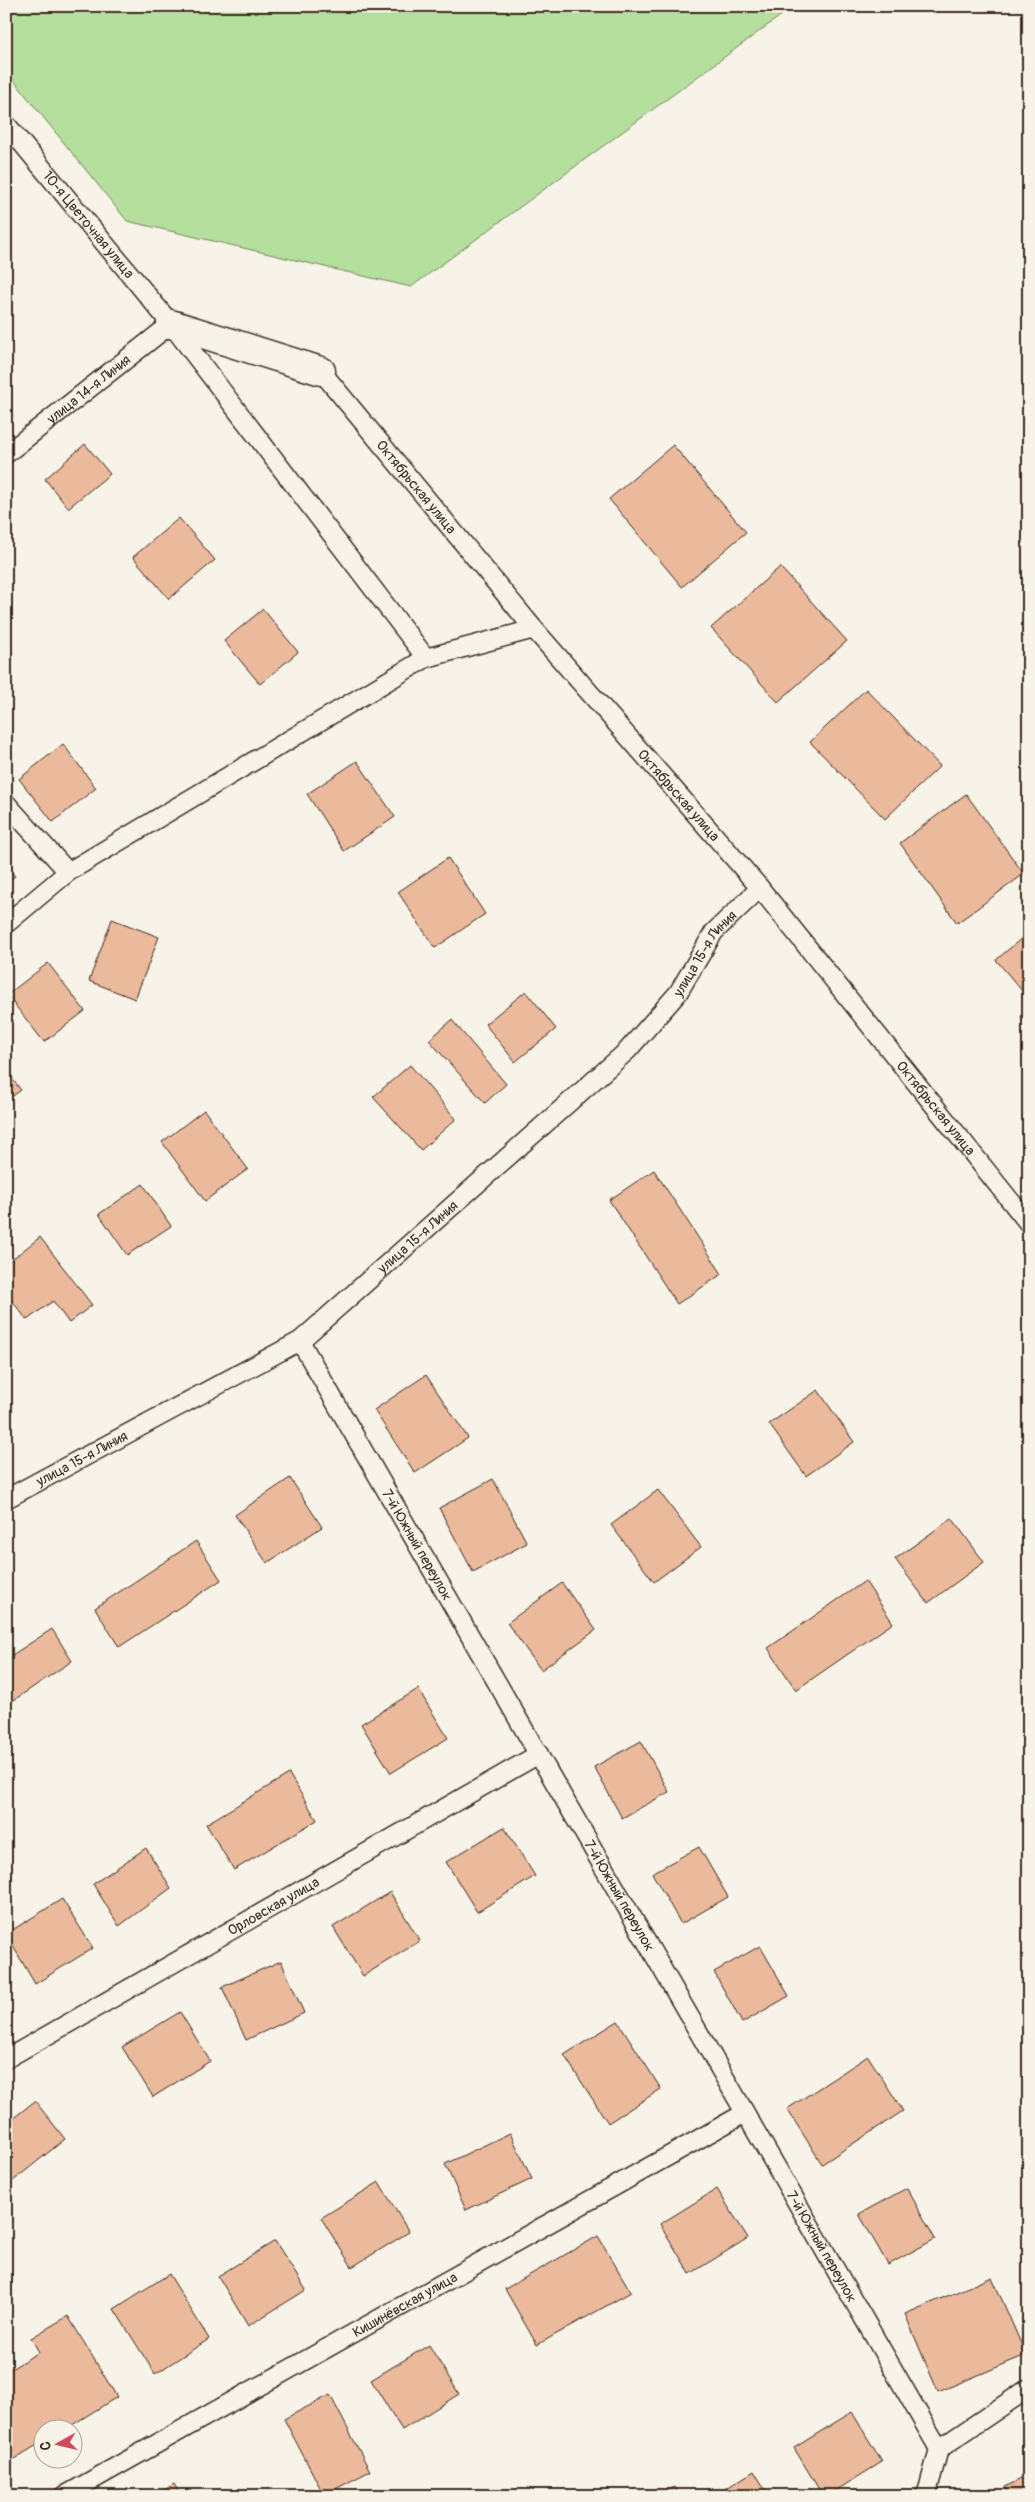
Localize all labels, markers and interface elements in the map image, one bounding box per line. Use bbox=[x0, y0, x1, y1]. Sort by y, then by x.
street label: 10-я Цветочная улица bbox=[40, 167, 138, 281]
street label: улица 14-я Линия bbox=[43, 351, 134, 428]
street label: Октябрьская улица bbox=[373, 436, 460, 537]
street label: Октябрьская улица bbox=[634, 746, 724, 844]
street label: улица 15-я Линия bbox=[669, 907, 740, 1000]
street label: Октябрьская улица bbox=[893, 1057, 979, 1159]
street label: улица 15-я Линия bbox=[373, 1197, 461, 1277]
street label: улица 15-я Линия bbox=[32, 1427, 130, 1490]
street label: 7-й Южный переулок bbox=[379, 1486, 456, 1603]
street label: 7-й Южный переулок bbox=[581, 1837, 658, 1954]
street label: Орловская улица bbox=[225, 1873, 322, 1939]
street label: 7-й Южный переулок bbox=[783, 2188, 861, 2305]
street label: Кишинёвская улица bbox=[350, 2268, 460, 2340]
north arrow bbox=[32, 2420, 82, 2470]
text: С bbox=[37, 2440, 55, 2451]

